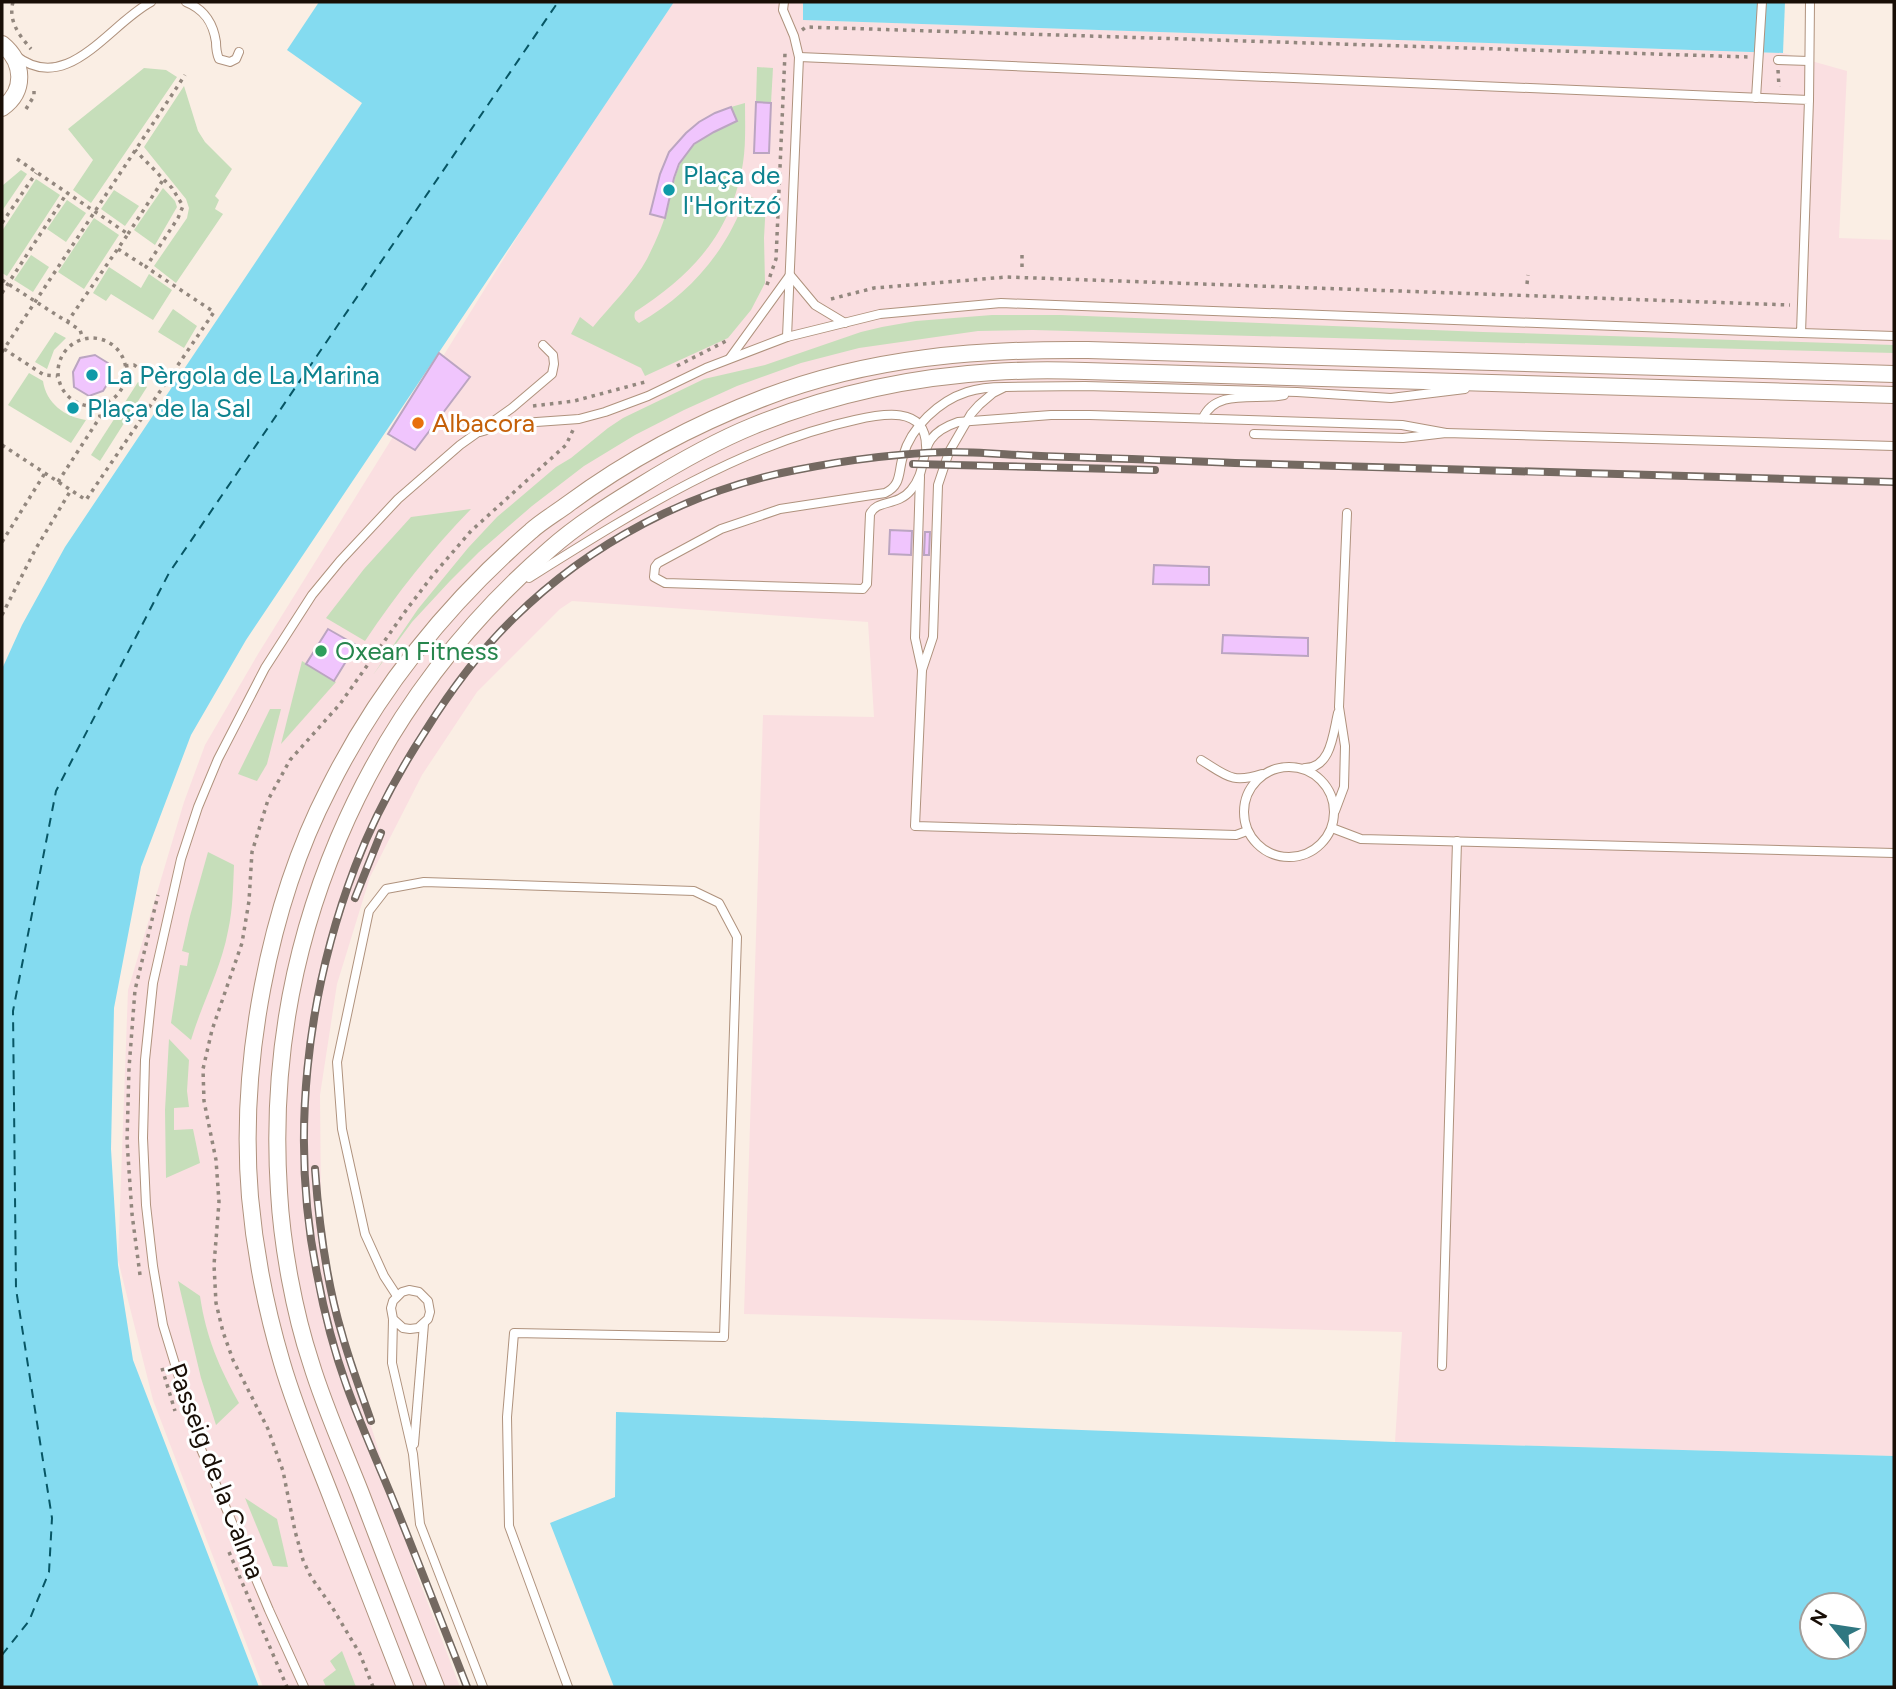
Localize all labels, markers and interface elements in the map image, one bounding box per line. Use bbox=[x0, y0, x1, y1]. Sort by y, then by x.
place label: Plaça de l'Horitzó bbox=[683, 159, 781, 221]
marker: Plaça de l'Horitzó bbox=[661, 182, 677, 198]
place label: La Pèrgola de La Marina bbox=[106, 359, 380, 391]
marker: La Pèrgola de La Marina bbox=[84, 367, 100, 383]
place label: Plaça de la Sal bbox=[87, 392, 251, 424]
marker: Plaça de la Sal bbox=[65, 400, 81, 416]
place label: Albacora bbox=[432, 407, 535, 439]
marker: Albacora bbox=[410, 415, 426, 431]
place label: Oxean Fitness bbox=[335, 635, 499, 667]
marker: Oxean Fitness bbox=[313, 643, 329, 659]
street label: Passeig de la Calma bbox=[160, 1359, 272, 1583]
north arrow bbox=[1798, 1591, 1868, 1661]
text: N bbox=[1805, 1606, 1832, 1630]

